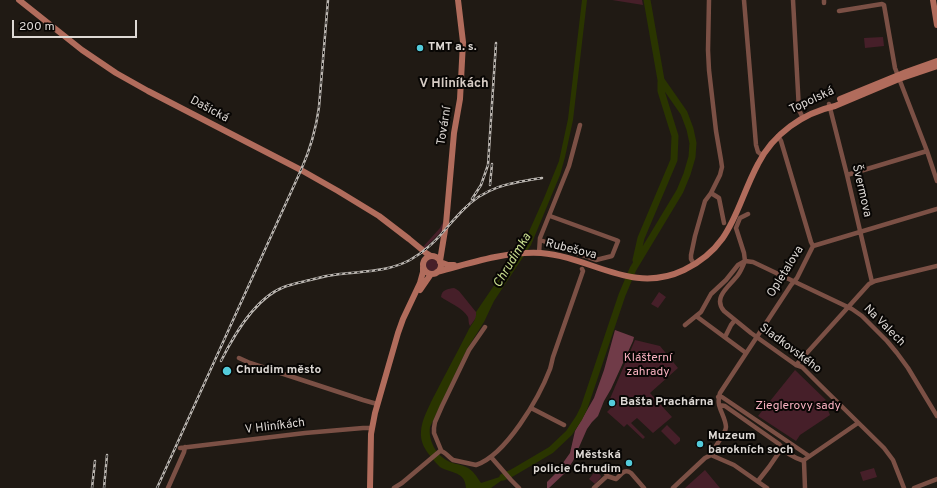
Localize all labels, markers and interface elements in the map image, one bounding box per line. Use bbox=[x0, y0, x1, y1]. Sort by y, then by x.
scale bar bbox=[14, 12, 139, 38]
text: 200 m bbox=[19, 19, 55, 35]
place label: TMT a. s. bbox=[428, 41, 477, 55]
marker: TMT a. s. bbox=[415, 43, 425, 53]
district label: V Hliníkách bbox=[419, 76, 489, 92]
street label: Topolská bbox=[787, 84, 837, 118]
street label: Dašická bbox=[187, 94, 231, 126]
street label: Tovární bbox=[435, 105, 455, 147]
street label: Švermova bbox=[848, 163, 874, 219]
water label: Chrudimka bbox=[491, 231, 535, 291]
street label: Rubešova bbox=[544, 237, 598, 263]
street label: Opletalova bbox=[765, 244, 807, 300]
street label: Na Valech bbox=[860, 302, 908, 350]
street label: Sladkovského bbox=[756, 321, 824, 377]
park label: Klášterní zahrady bbox=[624, 352, 672, 380]
place label: Chrudim město bbox=[236, 364, 321, 378]
marker: Chrudim město bbox=[221, 365, 233, 377]
place label: Bašta Prachárna bbox=[620, 396, 714, 410]
marker: Bašta Prachárna bbox=[607, 398, 617, 408]
park label: Zieglerovy sady bbox=[755, 400, 841, 414]
street label: V Hliníkách bbox=[244, 416, 306, 438]
place label: Muzeum barokních soch bbox=[708, 430, 793, 458]
marker: Muzeum barokních soch bbox=[695, 439, 705, 449]
place label: Městská policie Chrudim bbox=[533, 449, 621, 477]
marker: Městská policie Chrudim bbox=[624, 458, 634, 468]

